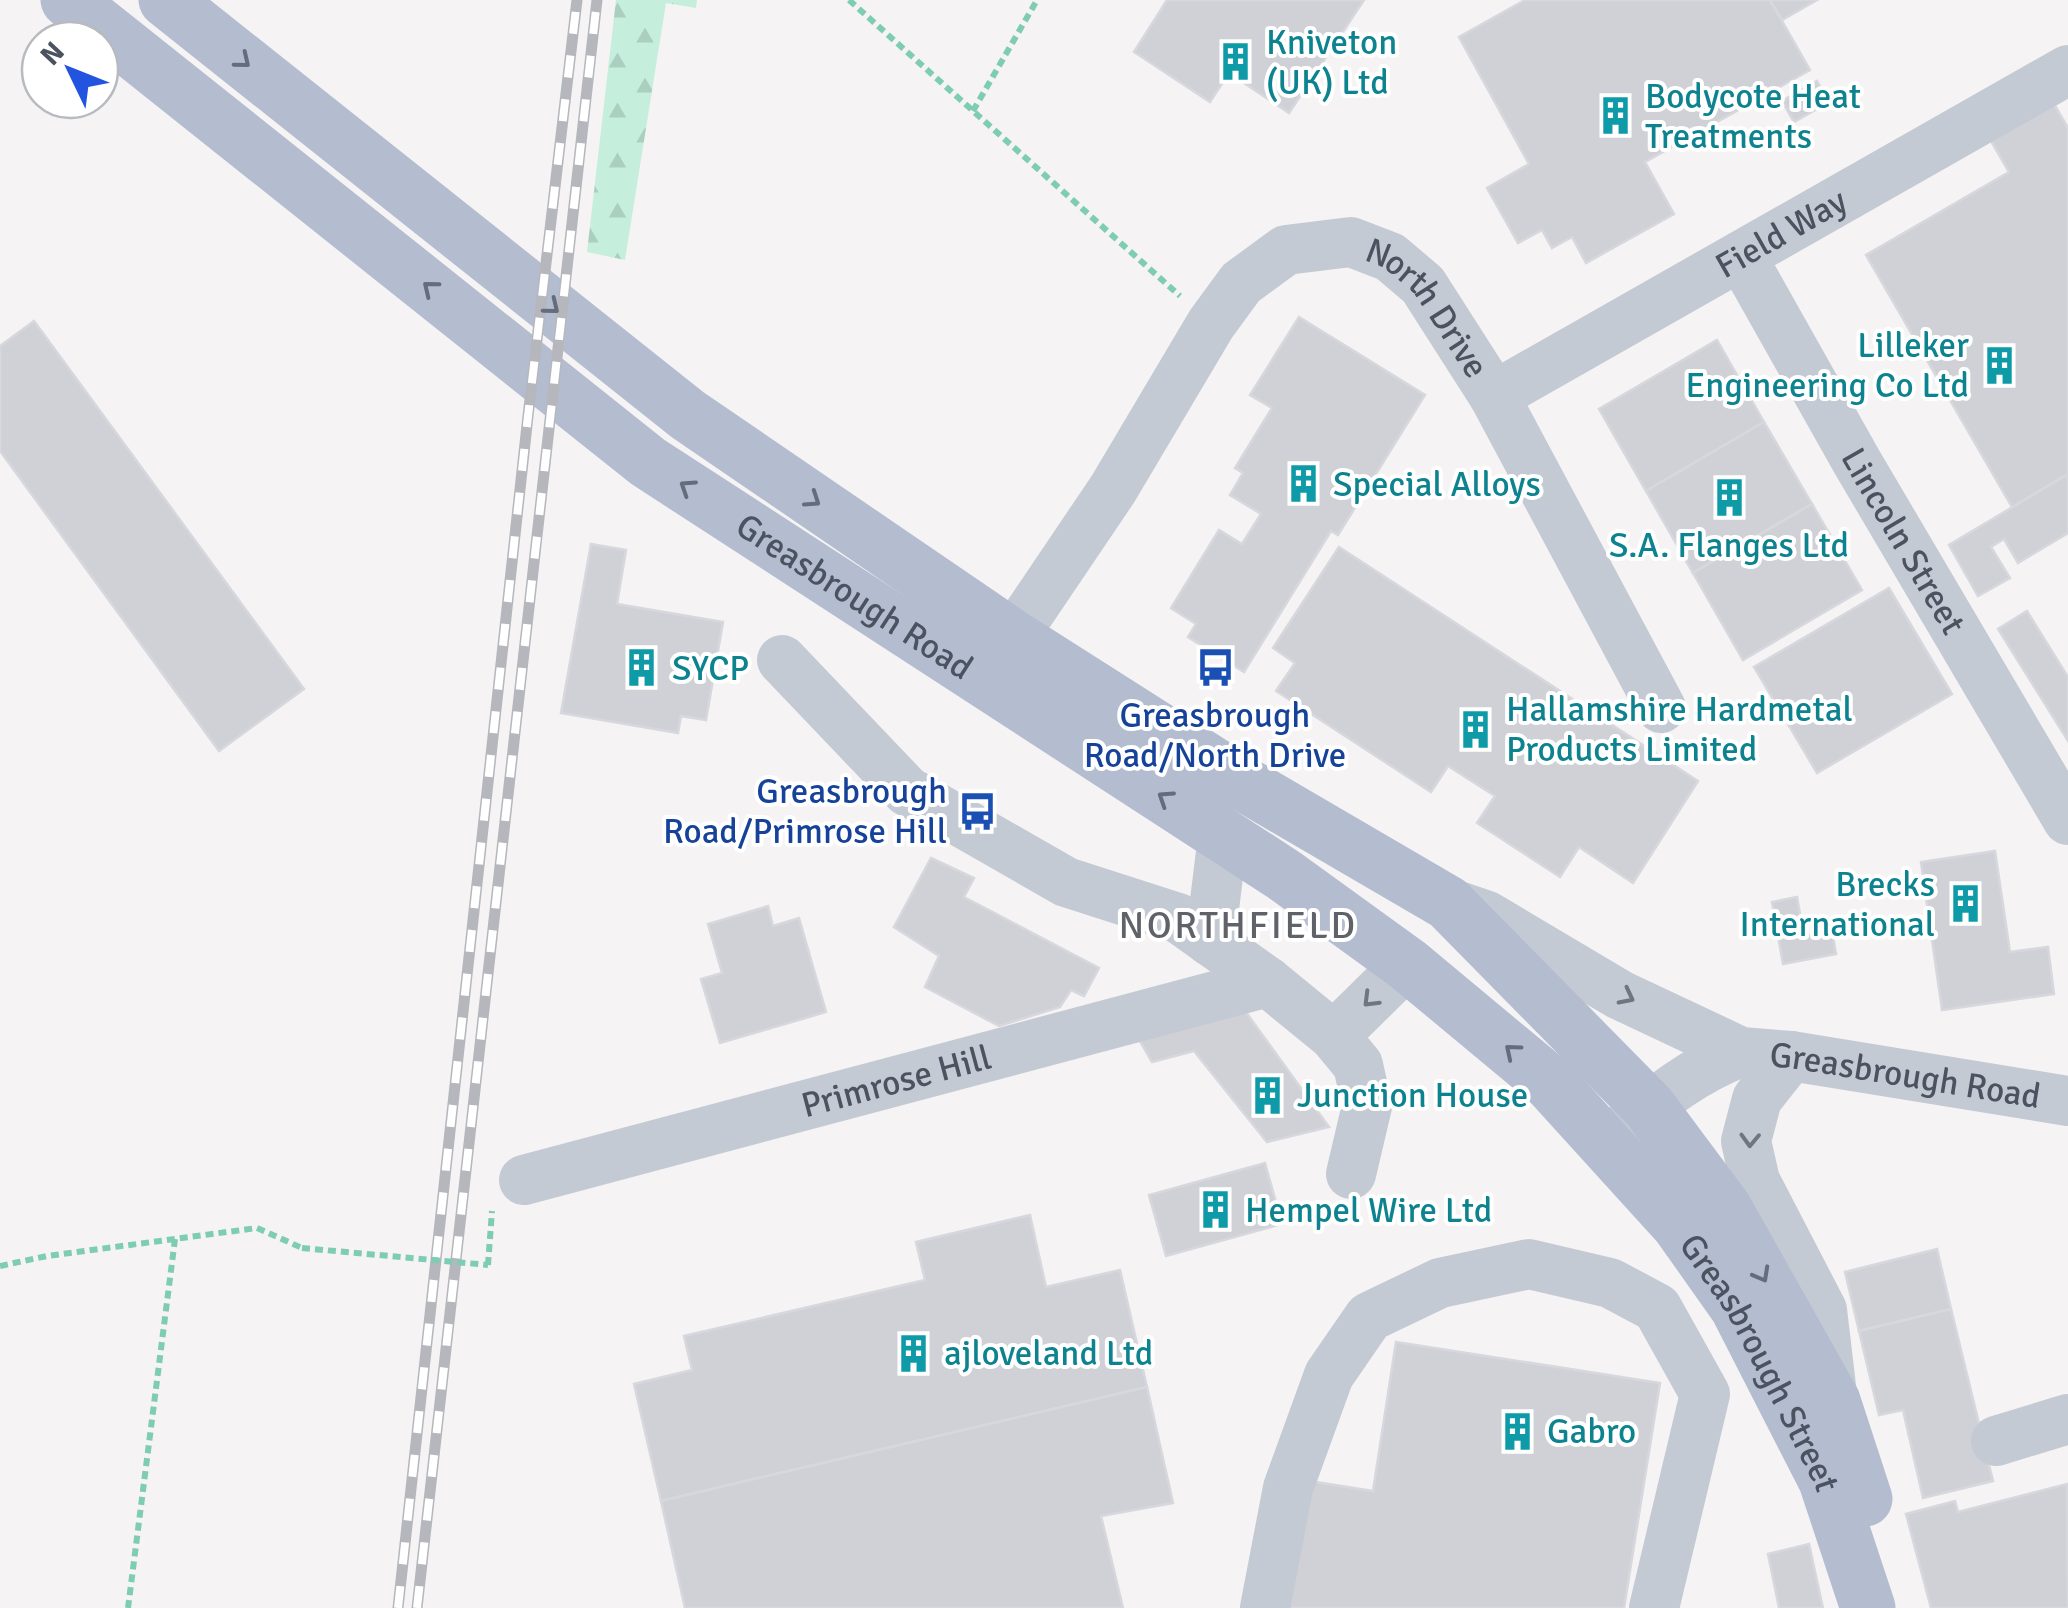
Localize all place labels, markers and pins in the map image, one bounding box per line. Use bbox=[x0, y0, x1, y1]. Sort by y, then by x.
place label: Kniveton (UK) Ltd bbox=[1266, 21, 1397, 104]
building icon: Kniveton (UK) Ltd bbox=[1215, 41, 1257, 83]
place label: Bodycote Heat Treatments bbox=[1645, 75, 1861, 158]
building icon: Bodycote Heat Treatments bbox=[1594, 95, 1636, 137]
place label: Lilleker Engineering Co Ltd bbox=[1686, 324, 1969, 407]
building icon: Lilleker Engineering Co Ltd bbox=[1978, 344, 2020, 386]
building icon: Special Alloys bbox=[1282, 463, 1324, 505]
place label: Special Alloys bbox=[1333, 463, 1541, 506]
building icon: S.A. Flanges Ltd bbox=[1708, 477, 1750, 519]
place label: S.A. Flanges Ltd bbox=[1609, 524, 1849, 567]
building icon: SYCP bbox=[621, 647, 663, 689]
place label: SYCP bbox=[672, 647, 749, 690]
bus stop icon: Greasbrough Road/North Drive bbox=[1194, 647, 1236, 689]
place label: Hallamshire Hardmetal Products Limited bbox=[1506, 688, 1853, 771]
place label: Greasbrough Road/North Drive bbox=[1084, 694, 1346, 777]
building icon: Hallamshire Hardmetal Products Limited bbox=[1455, 708, 1497, 750]
place label: Greasbrough Road/Primrose Hill bbox=[663, 770, 947, 853]
bus stop icon: Greasbrough Road/Primrose Hill bbox=[956, 790, 998, 832]
place label: Brecks International bbox=[1740, 863, 1935, 946]
building icon: Brecks International bbox=[1944, 883, 1986, 925]
building icon: Junction House bbox=[1246, 1074, 1288, 1116]
place label: Junction House bbox=[1297, 1074, 1528, 1117]
building icon: Hempel Wire Ltd bbox=[1194, 1189, 1236, 1231]
place label: Hempel Wire Ltd bbox=[1245, 1189, 1492, 1232]
building icon: ajloveland Ltd bbox=[893, 1332, 935, 1374]
place label: ajloveland Ltd bbox=[944, 1332, 1153, 1375]
building icon: Gabro bbox=[1496, 1410, 1538, 1452]
place label: Gabro bbox=[1547, 1410, 1636, 1453]

